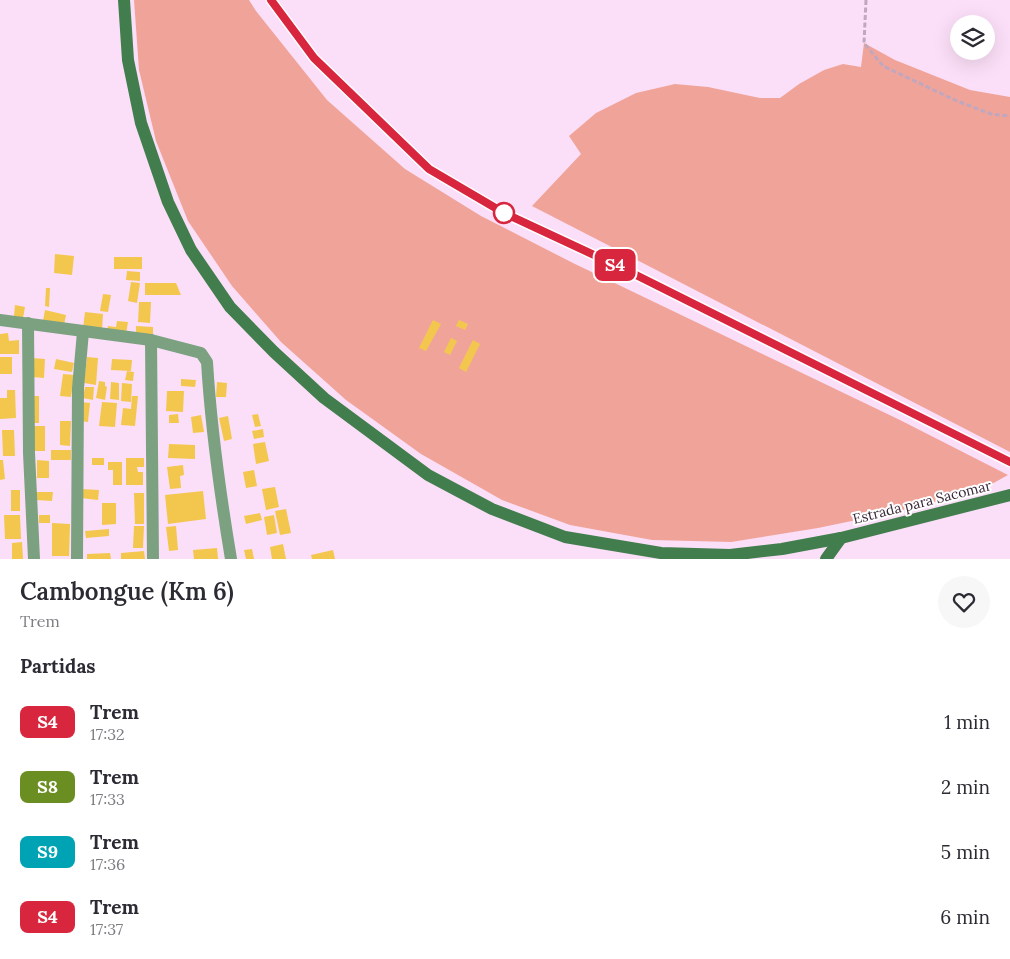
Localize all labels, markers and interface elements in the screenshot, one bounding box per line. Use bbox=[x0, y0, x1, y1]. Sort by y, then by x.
map controls bbox=[950, 15, 995, 60]
button: layers bbox=[950, 15, 995, 60]
unlabelled marker bbox=[493, 202, 515, 224]
line badge: S4 bbox=[592, 249, 638, 281]
text: S4 bbox=[605, 253, 625, 276]
street label: Estrada para Sacomar bbox=[851, 476, 993, 528]
text: Cambongue (Km 6) bbox=[20, 576, 234, 607]
button: heart bbox=[938, 576, 990, 628]
text: Trem bbox=[20, 611, 60, 631]
text: Partidas bbox=[20, 654, 96, 678]
text: Trem bbox=[90, 700, 139, 724]
text: S4 bbox=[37, 710, 58, 733]
text: 1 min bbox=[944, 710, 990, 734]
text: 17:32 bbox=[90, 724, 125, 744]
text: Trem bbox=[90, 765, 139, 789]
text: S8 bbox=[37, 775, 58, 798]
text: 2 min bbox=[941, 775, 990, 799]
text: 17:33 bbox=[90, 789, 125, 809]
text: Trem bbox=[90, 830, 139, 854]
text: S9 bbox=[37, 840, 58, 863]
text: 5 min bbox=[941, 840, 990, 864]
text: 17:36 bbox=[90, 854, 125, 874]
text: Trem bbox=[90, 895, 139, 919]
text: S4 bbox=[37, 905, 58, 928]
text: 6 min bbox=[940, 905, 990, 929]
text: 17:37 bbox=[90, 919, 123, 939]

